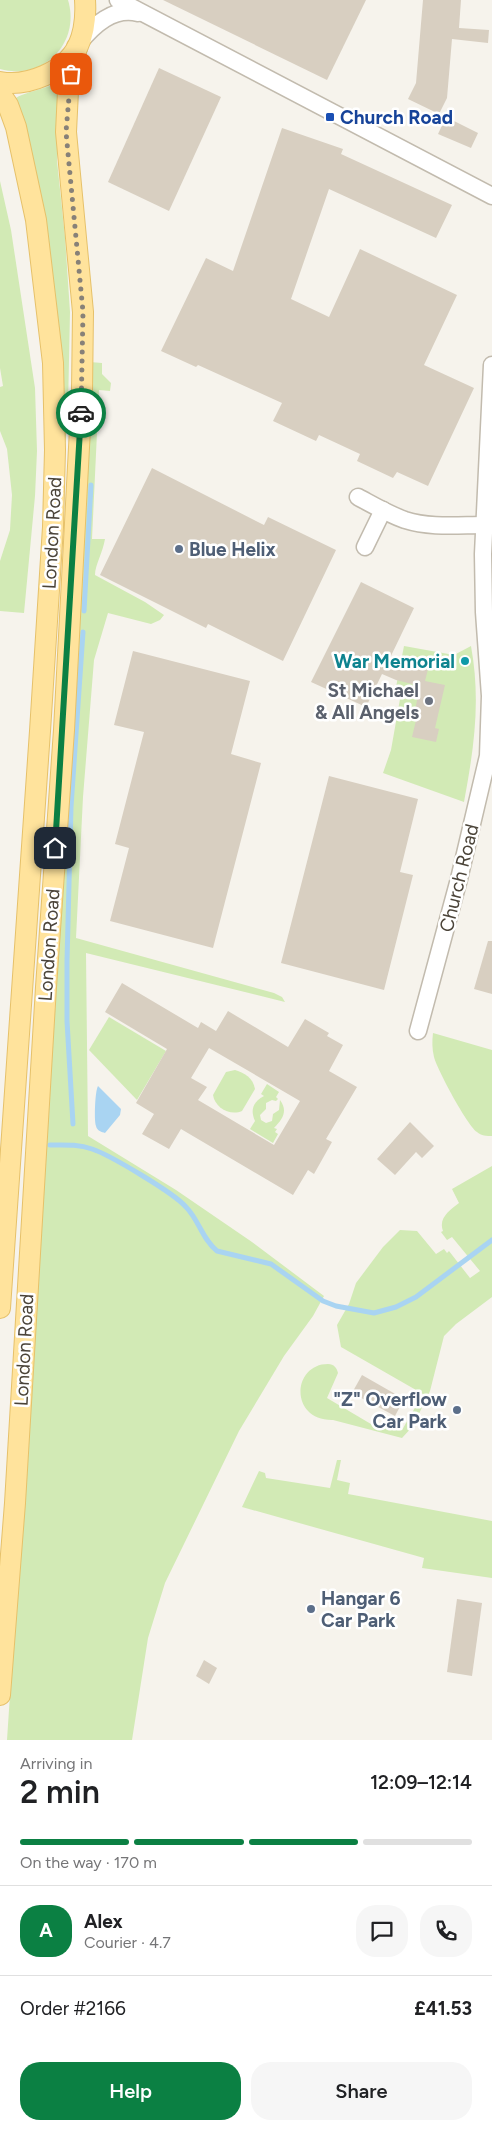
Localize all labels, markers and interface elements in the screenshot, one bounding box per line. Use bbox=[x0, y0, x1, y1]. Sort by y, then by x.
pin bbox=[50, 53, 92, 95]
icon: bag bbox=[57, 60, 85, 88]
place label: Church Road bbox=[340, 106, 453, 129]
marker: Church Road bbox=[324, 111, 336, 123]
courier bbox=[56, 388, 106, 438]
icon: car bbox=[67, 399, 95, 427]
street label: London Road bbox=[38, 476, 66, 590]
place label: Blue Helix bbox=[189, 538, 276, 561]
marker: Blue Helix bbox=[173, 543, 185, 555]
place label: War Memorial bbox=[334, 650, 455, 673]
marker: War Memorial bbox=[459, 655, 471, 667]
place label: St Michael & All Angels bbox=[315, 679, 419, 724]
marker: St Michael & All Angels bbox=[423, 695, 435, 707]
street label: Church Road bbox=[434, 822, 484, 934]
pin bbox=[34, 827, 76, 869]
icon: home bbox=[41, 834, 69, 862]
street label: London Road bbox=[34, 888, 64, 1002]
street label: London Road bbox=[10, 1293, 38, 1407]
place label: "Z" Overflow Car Park bbox=[333, 1388, 448, 1433]
marker: "Z" Overflow Car Park bbox=[451, 1404, 463, 1416]
place label: Hangar 6 Car Park bbox=[321, 1587, 400, 1632]
marker: Hangar 6 Car Park bbox=[305, 1603, 317, 1615]
text: Arriving in bbox=[20, 1754, 92, 1773]
text: 12:09–12:14 bbox=[370, 1771, 472, 1794]
text: 2 min bbox=[20, 1773, 100, 1811]
text: On the way · 170 m bbox=[20, 1853, 157, 1872]
button: chat bbox=[356, 1905, 408, 1957]
button: phone bbox=[420, 1905, 472, 1957]
text: Alex bbox=[84, 1910, 123, 1933]
text: A bbox=[39, 1919, 53, 1942]
text: Courier · 4.7 bbox=[84, 1933, 171, 1952]
text: Order #2166 bbox=[20, 1997, 126, 2020]
text: £41.53 bbox=[414, 1997, 472, 2020]
button: Help bbox=[20, 2062, 241, 2120]
button: Share bbox=[251, 2062, 472, 2120]

